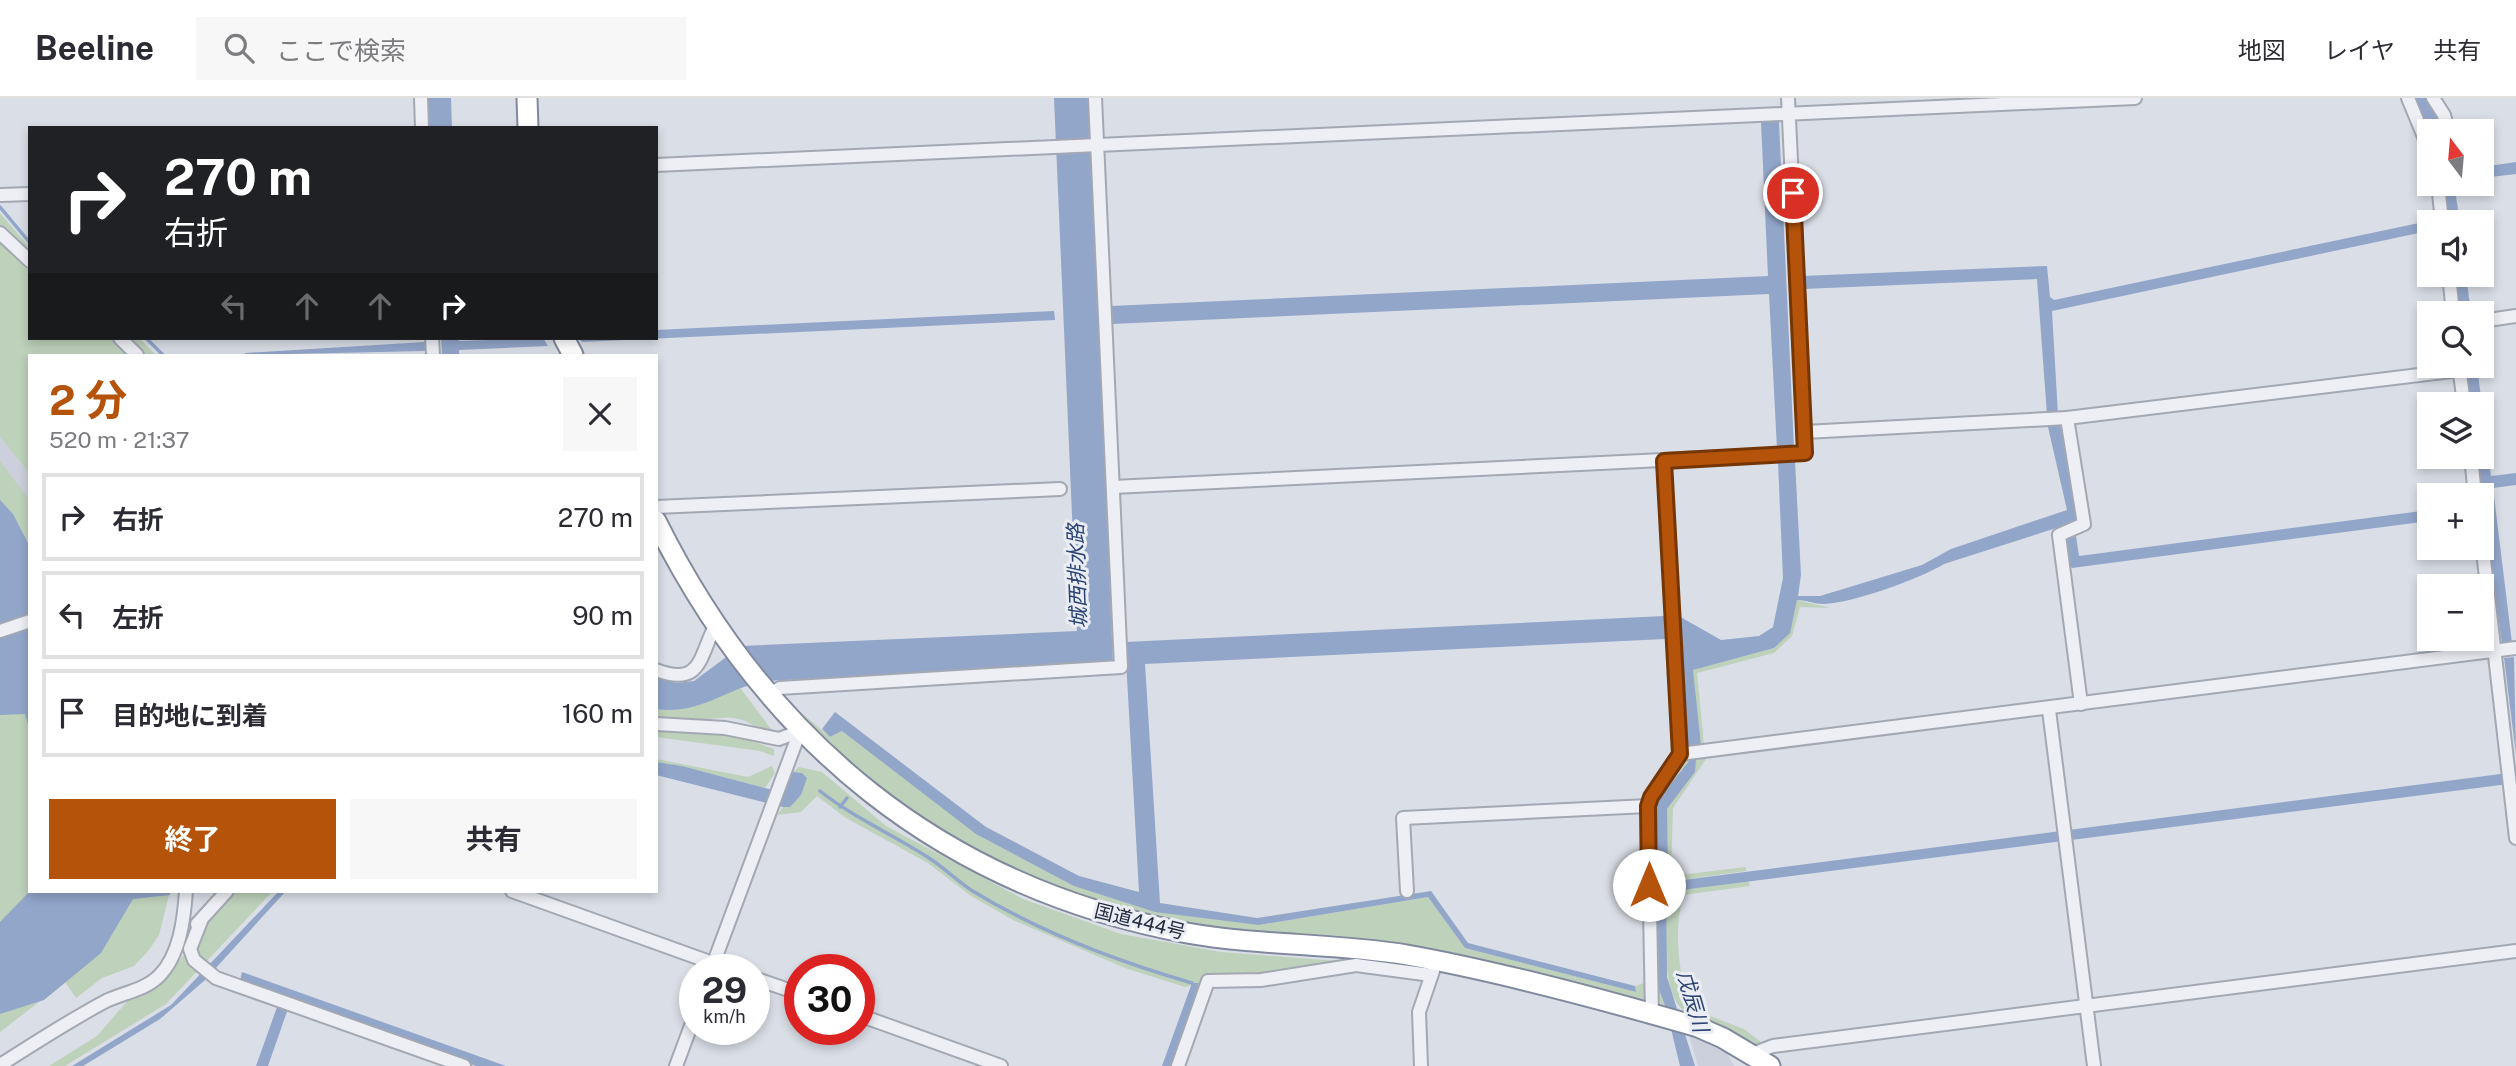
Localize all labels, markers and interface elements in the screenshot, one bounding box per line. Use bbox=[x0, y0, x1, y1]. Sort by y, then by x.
search box bbox=[196, 17, 686, 80]
text: Beeline bbox=[35, 29, 154, 67]
icon: search bbox=[220, 29, 258, 67]
text: ここで検索 bbox=[276, 35, 406, 66]
text: 地図 bbox=[2238, 36, 2286, 64]
text: レイヤ bbox=[2324, 36, 2395, 64]
text: 共有 bbox=[2433, 36, 2481, 64]
north arrow bbox=[2417, 119, 2494, 196]
map controls bbox=[2417, 119, 2494, 651]
text: 270 m bbox=[164, 148, 312, 206]
icon: right bbox=[49, 154, 140, 245]
pin bbox=[1763, 163, 1823, 223]
icon: arrive bbox=[1774, 174, 1812, 212]
button: sound bbox=[2417, 210, 2494, 287]
text: 右折 bbox=[164, 214, 228, 251]
icon: left bbox=[215, 287, 253, 325]
icon: ahead bbox=[288, 287, 326, 325]
icon: ahead bbox=[361, 287, 399, 325]
icon: right bbox=[434, 287, 472, 325]
button: search bbox=[2417, 301, 2494, 378]
text: 2 分 bbox=[49, 375, 127, 424]
button: close bbox=[563, 377, 637, 451]
button: layers bbox=[2417, 392, 2494, 469]
text: 520 m · 21:37 bbox=[49, 426, 189, 453]
button: + bbox=[2417, 483, 2494, 560]
icon: right bbox=[53, 498, 91, 536]
text: 270 m bbox=[558, 502, 633, 533]
text: 右折 bbox=[112, 504, 164, 535]
water label: 城西排水路 bbox=[1063, 521, 1091, 629]
button: − bbox=[2417, 574, 2494, 651]
icon: left bbox=[53, 596, 91, 634]
text: 90 m bbox=[572, 600, 633, 631]
text: 左折 bbox=[112, 602, 164, 633]
icon: arrive bbox=[53, 694, 91, 732]
text: 160 m bbox=[562, 698, 633, 729]
text: 目的地に到着 bbox=[112, 700, 268, 731]
button: 終了 bbox=[49, 799, 336, 879]
button: 共有 bbox=[350, 799, 637, 879]
position arrow bbox=[1612, 848, 1686, 922]
street label: 国道444号 bbox=[1092, 899, 1188, 943]
speed limit sign: 30 bbox=[784, 954, 875, 1045]
water label: 戊辰川 bbox=[1672, 967, 1714, 1037]
text: 29 bbox=[702, 970, 747, 1011]
text: km/h bbox=[703, 1006, 746, 1027]

